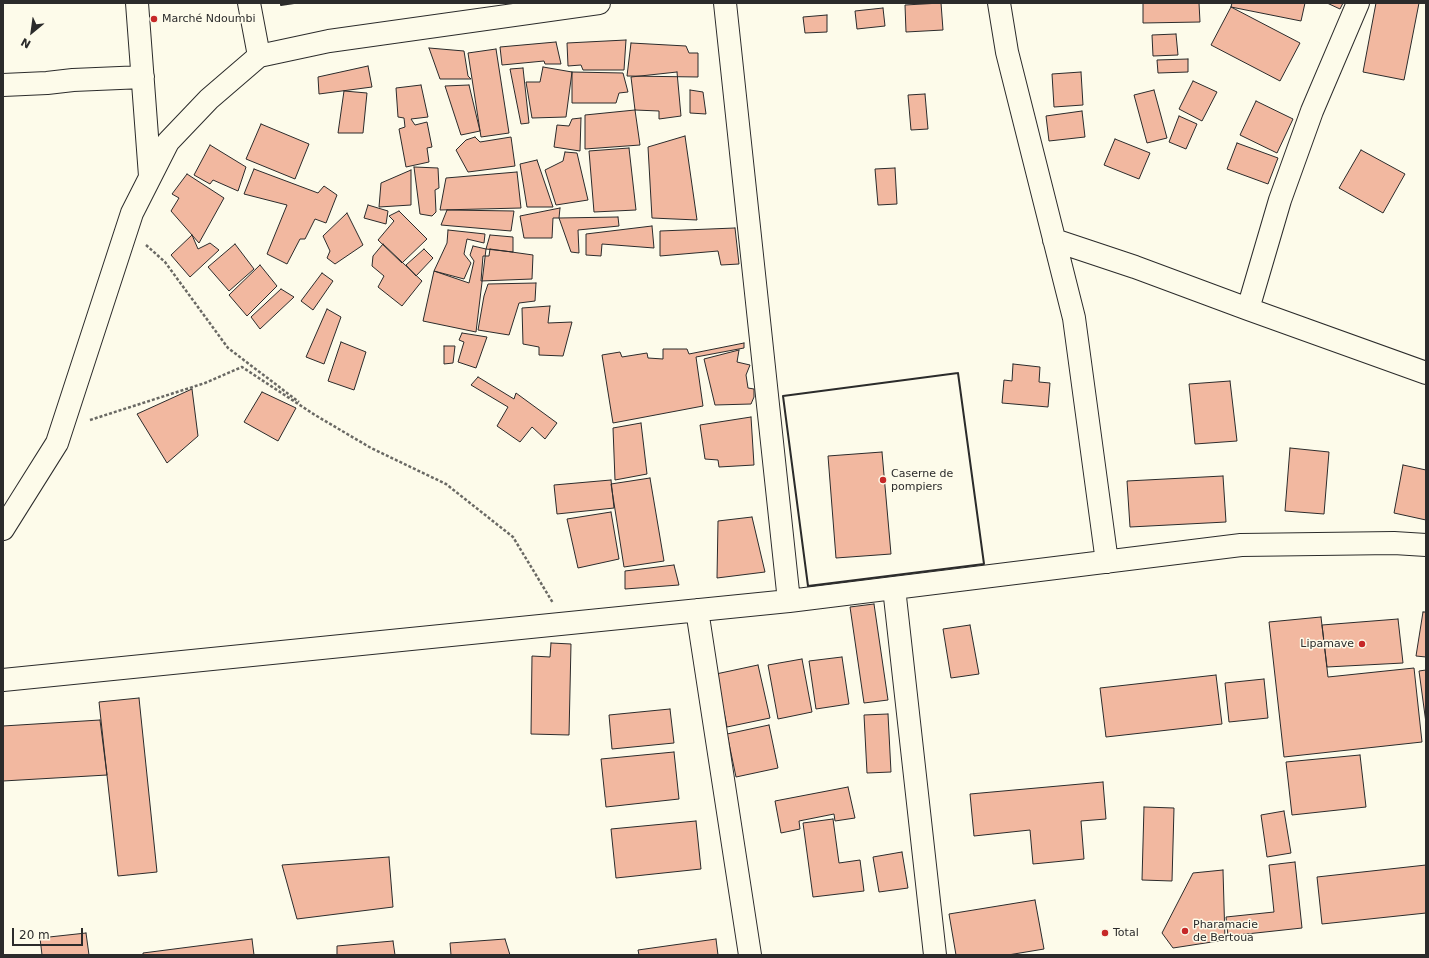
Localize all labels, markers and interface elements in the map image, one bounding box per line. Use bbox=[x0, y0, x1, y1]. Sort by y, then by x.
north arrow bbox=[12, 12, 52, 52]
place label: Marché Ndoumbi bbox=[162, 12, 255, 26]
marker: Marché Ndoumbi bbox=[149, 14, 159, 24]
text: N bbox=[19, 35, 33, 51]
place label: Caserne de pompiers bbox=[891, 467, 953, 493]
marker: Caserne de pompiers bbox=[878, 475, 888, 485]
place label: Lipamave bbox=[1300, 637, 1354, 651]
marker: Lipamave bbox=[1357, 639, 1367, 649]
place label: Pharamacie de Bertoua bbox=[1193, 918, 1258, 944]
scale bar bbox=[14, 920, 85, 946]
place label: Total bbox=[1113, 926, 1139, 940]
marker: Pharamacie de Bertoua bbox=[1180, 926, 1190, 936]
text: 20 m bbox=[19, 928, 50, 942]
marker: Total bbox=[1100, 928, 1110, 938]

